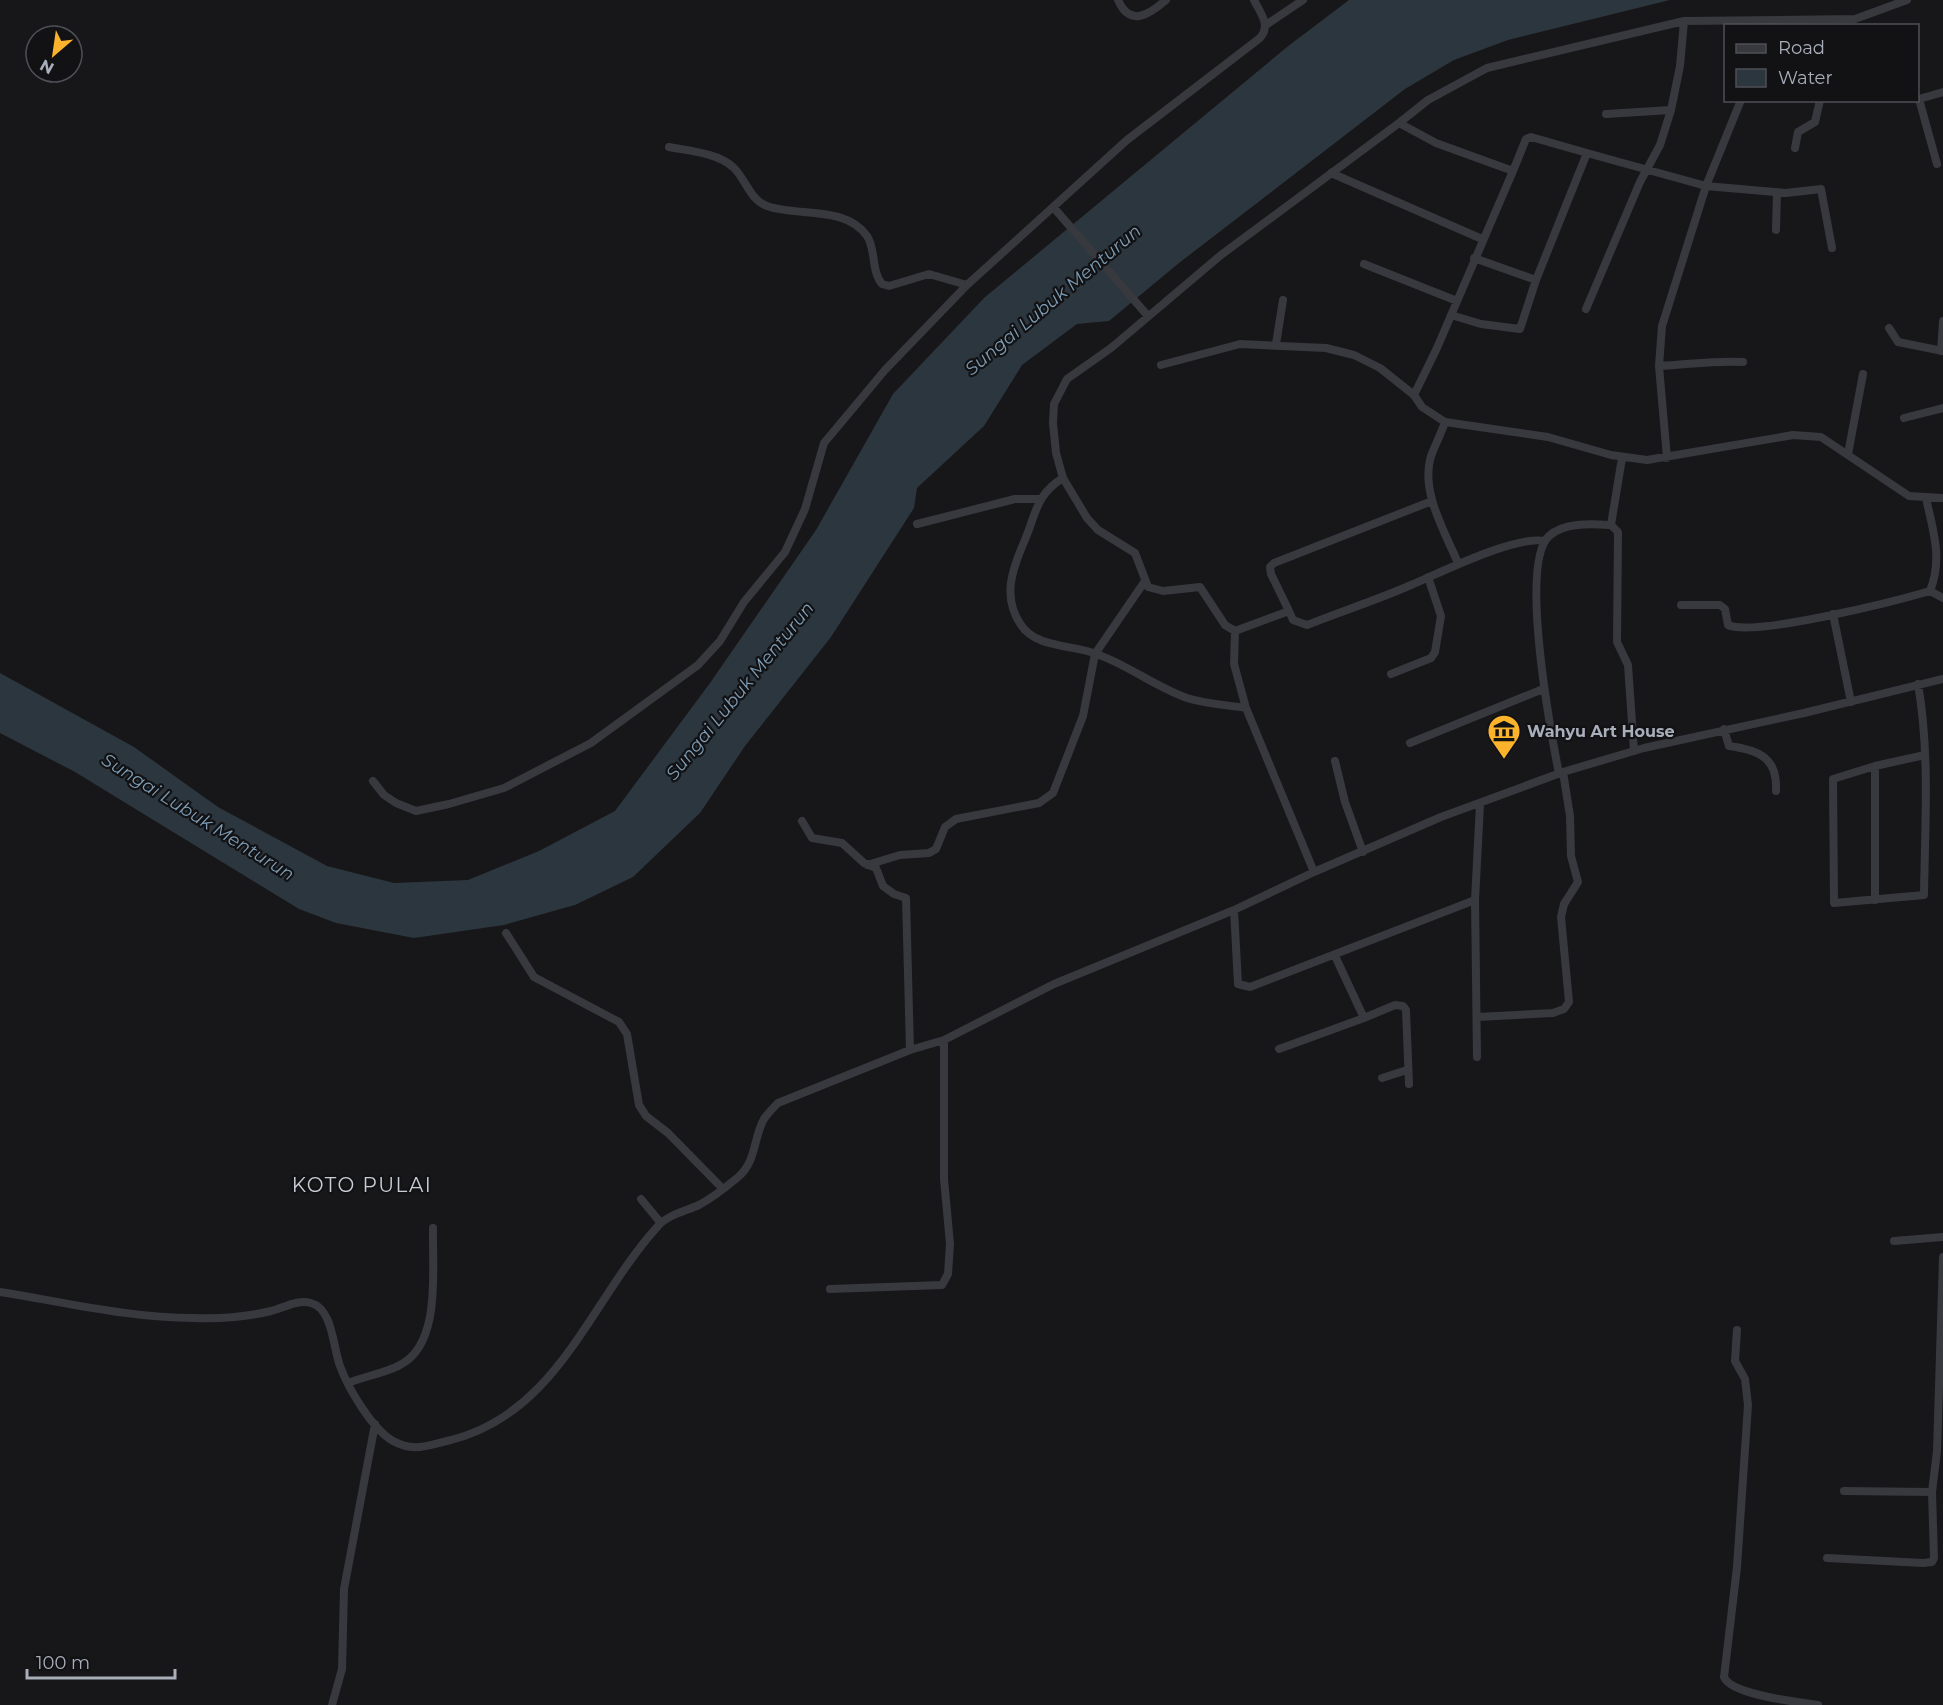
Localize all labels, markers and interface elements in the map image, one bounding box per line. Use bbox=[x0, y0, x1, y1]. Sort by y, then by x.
north arrow bbox=[24, 24, 84, 84]
legend bbox=[1724, 24, 1919, 102]
text: Road bbox=[1778, 37, 1825, 59]
text: N bbox=[37, 55, 57, 78]
text: Water bbox=[1778, 67, 1833, 89]
water label: Sungai Lubuk Menturun bbox=[961, 220, 1145, 380]
water label: Sungai Lubuk Menturun bbox=[661, 597, 819, 785]
museum icon: Wahyu Art House bbox=[1486, 713, 1522, 760]
place label: Wahyu Art House bbox=[1527, 722, 1674, 741]
water label: Sungai Lubuk Menturun bbox=[98, 749, 298, 885]
district label: KOTO PULAI bbox=[292, 1173, 432, 1197]
scale bar bbox=[27, 1642, 176, 1680]
text: 100 m bbox=[36, 1652, 90, 1674]

